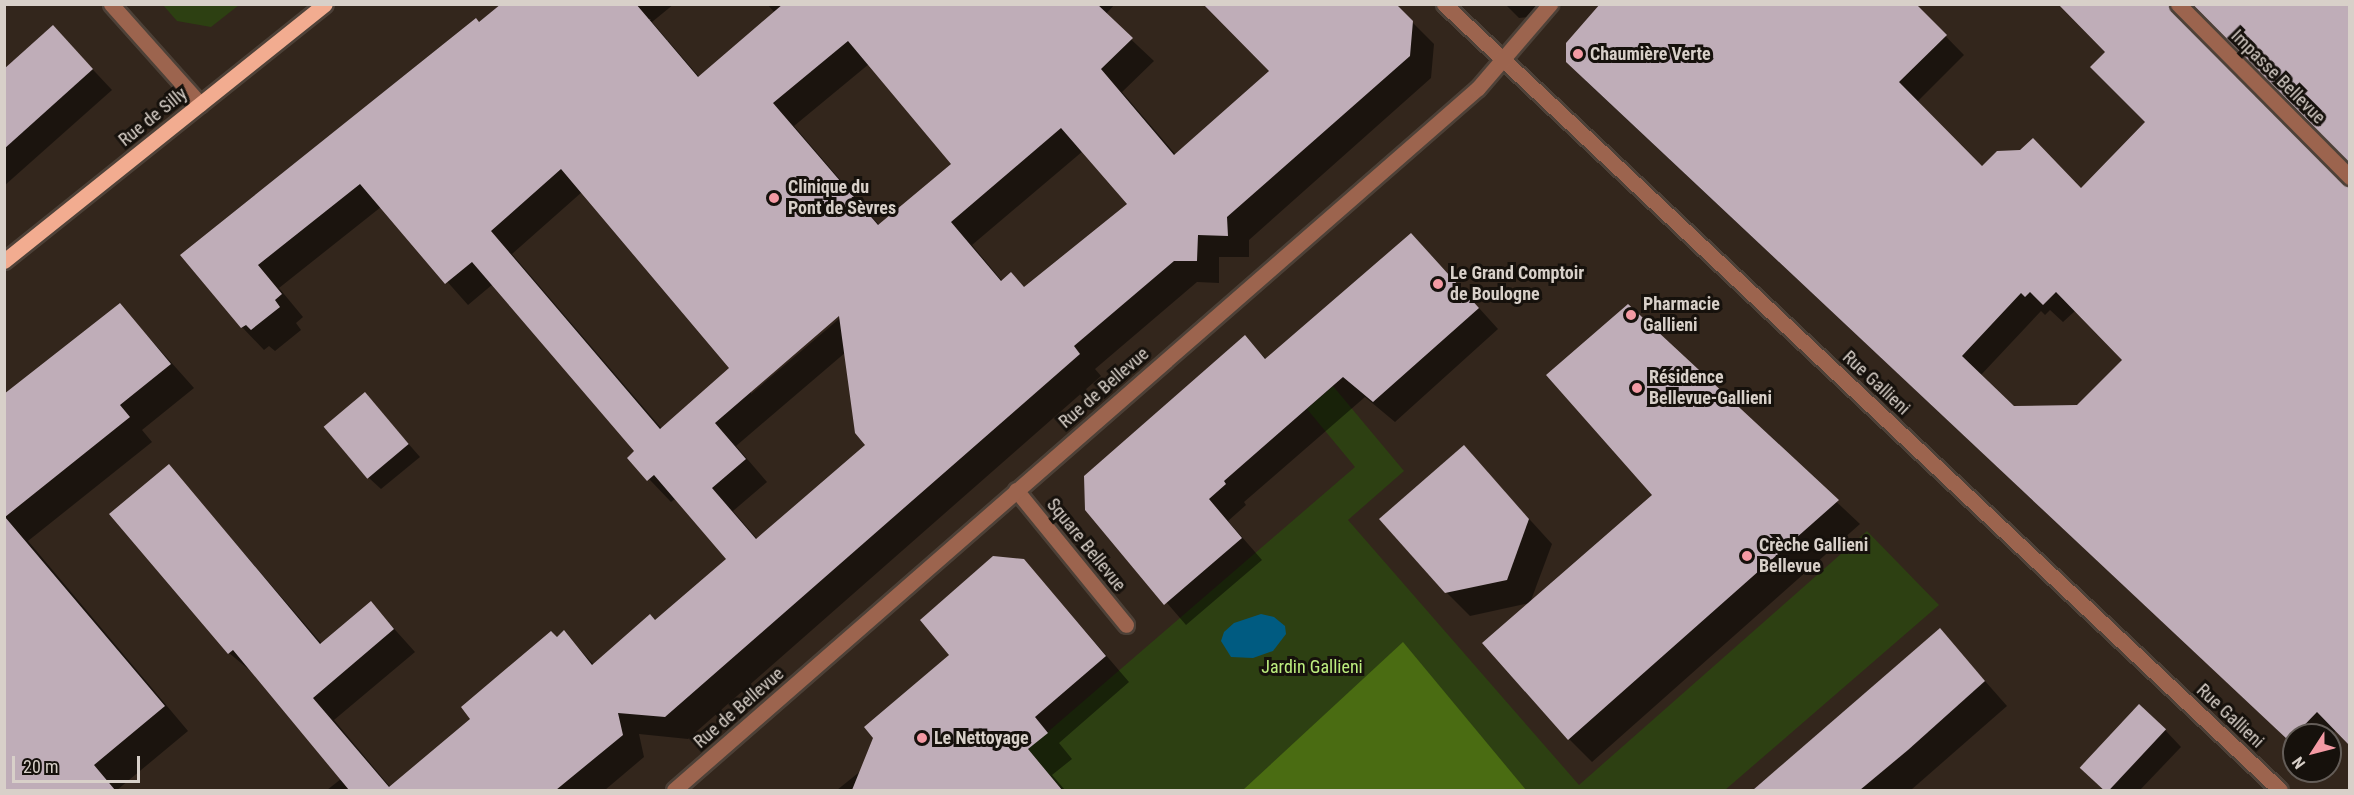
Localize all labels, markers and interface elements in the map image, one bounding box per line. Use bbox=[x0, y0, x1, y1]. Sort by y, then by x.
street label: Impasse Bellevue bbox=[2226, 25, 2330, 129]
place label: Chaumière Verte bbox=[1590, 43, 1711, 65]
marker: Chaumière Verte bbox=[1571, 47, 1585, 61]
street label: Rue de Silly bbox=[115, 83, 191, 151]
place label: Clinique du Pont de Sèvres bbox=[788, 177, 896, 219]
marker: Clinique du Pont de Sèvres bbox=[765, 189, 783, 207]
place label: Le Grand Comptoir de Boulogne bbox=[1450, 263, 1584, 306]
marker: Le Grand Comptoir de Boulogne bbox=[1431, 277, 1445, 291]
place label: Pharmacie Gallieni bbox=[1643, 294, 1720, 336]
marker: Pharmacie Gallieni bbox=[1624, 308, 1638, 322]
street label: Rue de Bellevue bbox=[1055, 343, 1153, 433]
street label: Rue Gallieni bbox=[1838, 347, 1914, 419]
place label: Résidence Bellevue-Gallieni bbox=[1649, 367, 1772, 410]
marker: Résidence Bellevue-Gallieni bbox=[1630, 381, 1644, 395]
street label: Square Bellevue bbox=[1042, 494, 1130, 596]
place label: Crèche Gallieni Bellevue bbox=[1759, 535, 1868, 578]
marker: Crèche Gallieni Bellevue bbox=[1740, 549, 1754, 563]
park label: Jardin Gallieni bbox=[1261, 656, 1363, 678]
street label: Rue de Bellevue bbox=[690, 663, 788, 753]
street label: Rue Gallieni bbox=[2192, 680, 2268, 752]
north arrow bbox=[2282, 723, 2342, 783]
place label: Le Nettoyage bbox=[934, 727, 1029, 749]
marker: Le Nettoyage bbox=[915, 731, 929, 745]
scale bar bbox=[15, 744, 142, 782]
text: N bbox=[2288, 753, 2309, 772]
text: 20 m bbox=[23, 756, 58, 777]

